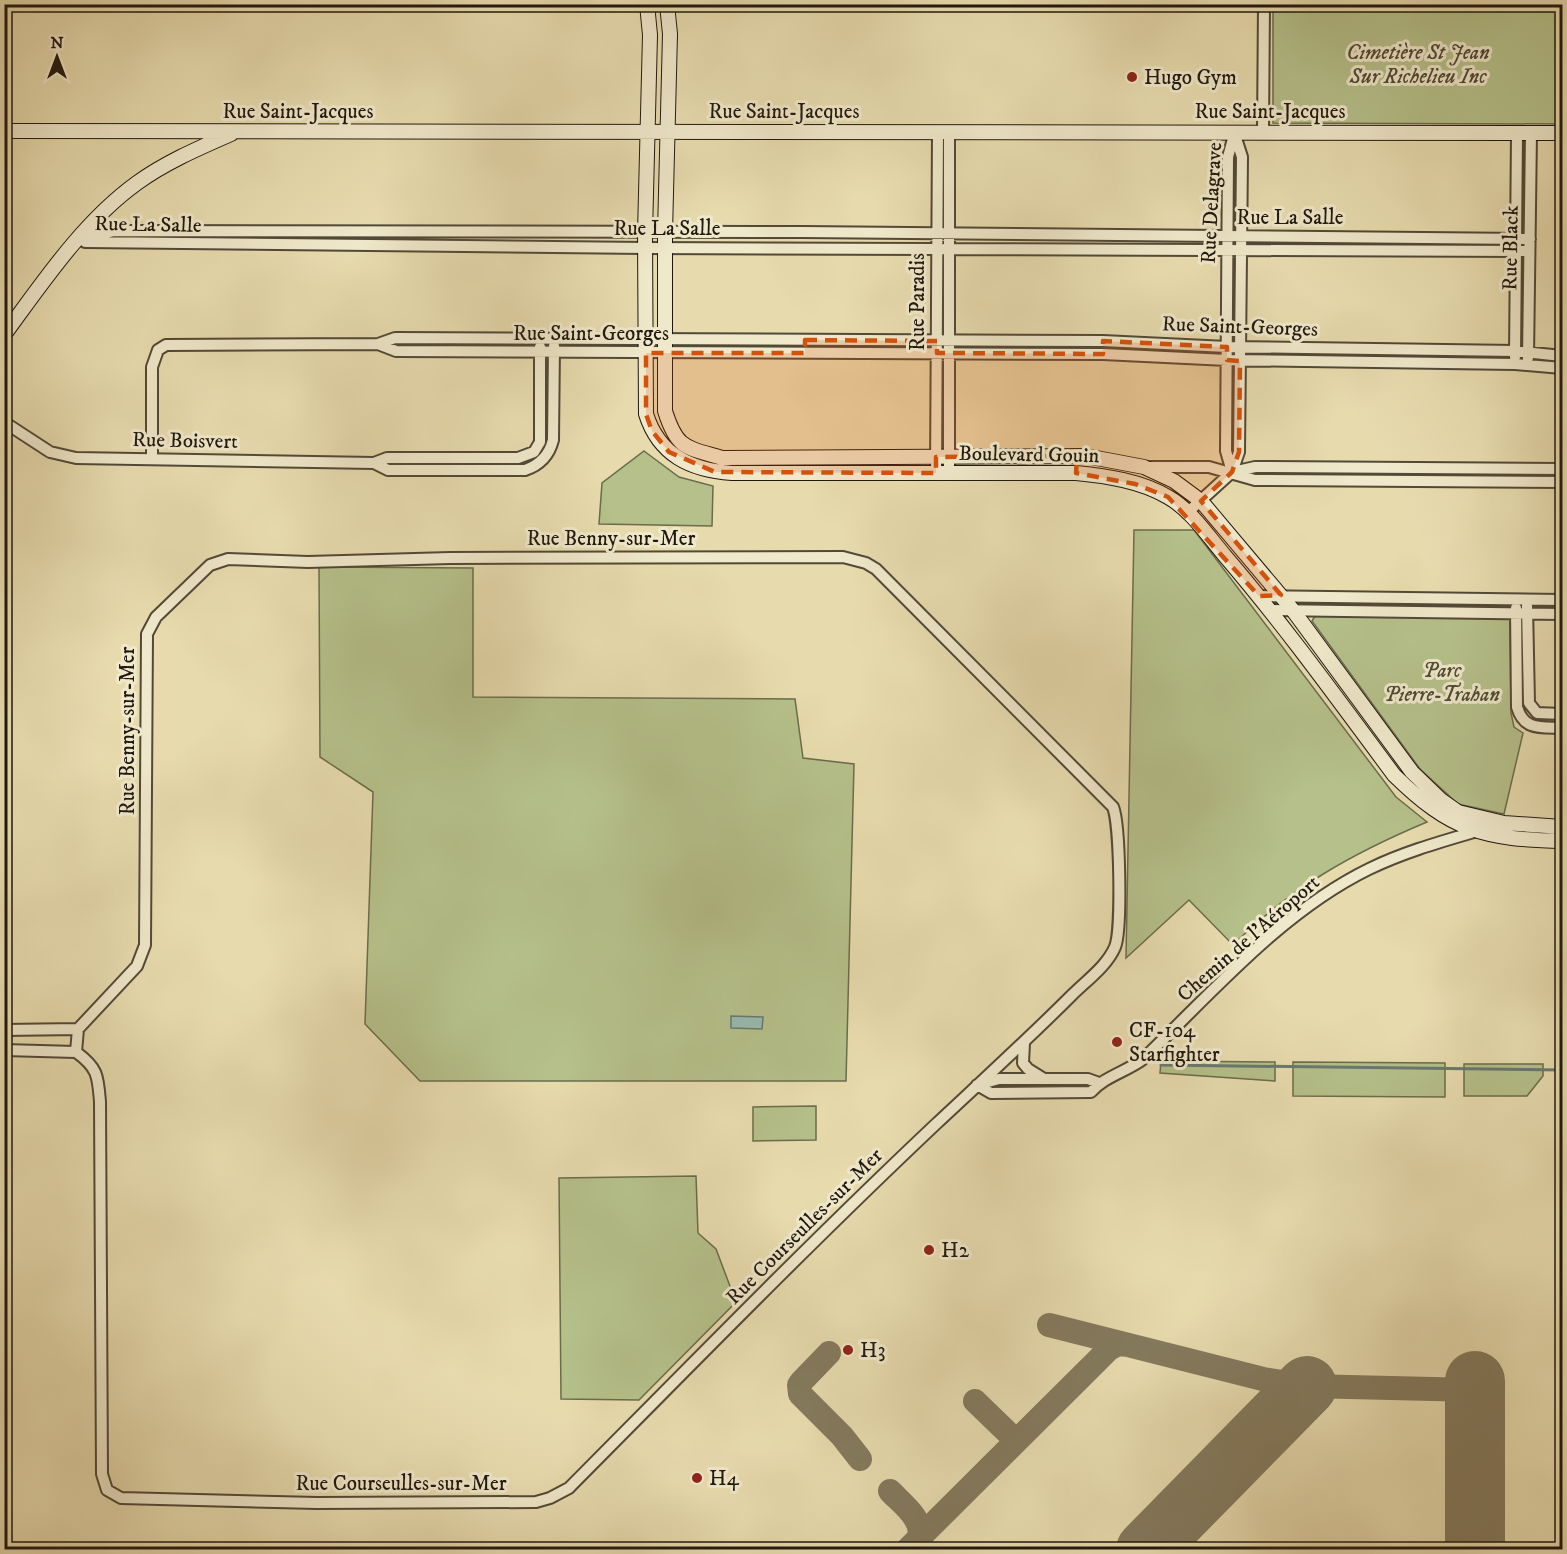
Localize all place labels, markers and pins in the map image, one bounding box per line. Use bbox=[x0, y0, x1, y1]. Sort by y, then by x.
place label: Hugo Gym bbox=[1144, 65, 1237, 91]
marker: Hugo Gym bbox=[1125, 70, 1139, 84]
place label: CF-104 Starfighter bbox=[1129, 1018, 1220, 1068]
marker: CF-104 Starfighter bbox=[1110, 1035, 1124, 1049]
place label: H2 bbox=[941, 1238, 970, 1264]
marker: H2 bbox=[922, 1243, 936, 1257]
place label: H3 bbox=[860, 1338, 885, 1364]
marker: H3 bbox=[841, 1343, 855, 1357]
place label: H4 bbox=[709, 1466, 740, 1492]
marker: H4 bbox=[690, 1471, 704, 1485]

